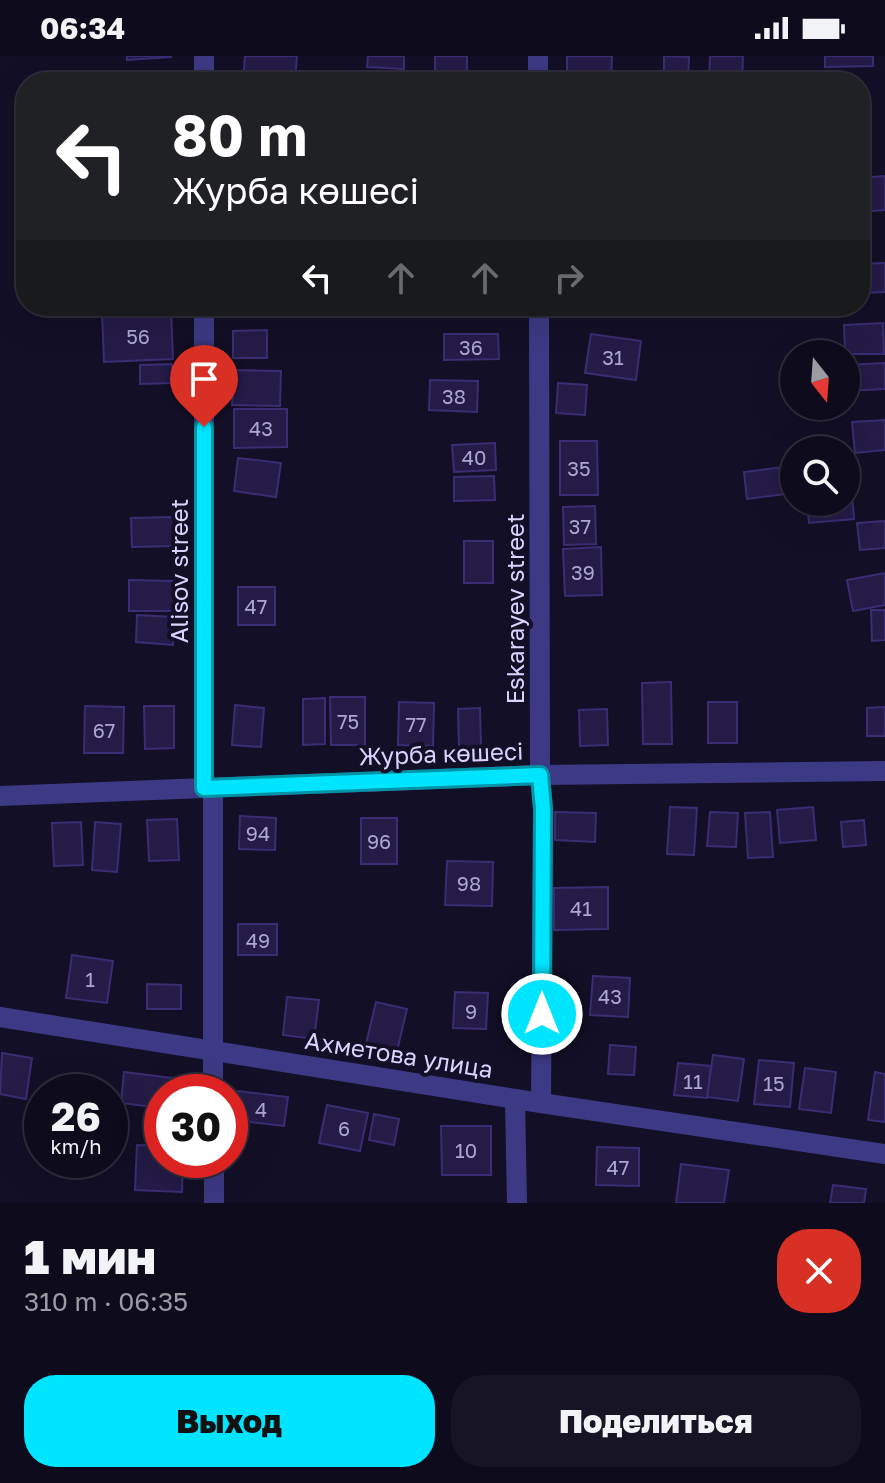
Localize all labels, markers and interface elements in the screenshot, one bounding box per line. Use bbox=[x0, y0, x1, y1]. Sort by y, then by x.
text: 06:34 bbox=[40, 10, 125, 46]
text: 80 m bbox=[172, 101, 307, 168]
icon: left bbox=[40, 104, 144, 208]
text: Журба көшесі bbox=[172, 169, 419, 212]
icon: left bbox=[295, 256, 339, 300]
icon: ahead bbox=[379, 256, 423, 300]
icon: ahead bbox=[463, 256, 507, 300]
icon: right bbox=[547, 256, 591, 300]
house number: 56 bbox=[126, 324, 150, 348]
house number: 36 bbox=[459, 335, 483, 359]
north arrow bbox=[780, 340, 860, 420]
map controls bbox=[780, 340, 860, 516]
pin bbox=[170, 345, 238, 427]
house number: 31 bbox=[602, 345, 624, 369]
icon: arrive bbox=[182, 357, 226, 401]
house number: 38 bbox=[442, 384, 466, 408]
house number: 43 bbox=[249, 416, 273, 440]
button: search bbox=[780, 436, 860, 516]
house number: 40 bbox=[462, 445, 486, 469]
house number: 35 bbox=[567, 456, 591, 480]
street label: Alisov street bbox=[164, 499, 193, 643]
street label: Eskarayev street bbox=[500, 513, 529, 705]
house number: 37 bbox=[569, 514, 591, 538]
house number: 39 bbox=[571, 560, 595, 584]
house number: 47 bbox=[245, 594, 267, 618]
house number: 75 bbox=[337, 709, 359, 733]
house number: 77 bbox=[405, 712, 427, 736]
house number: 67 bbox=[93, 718, 115, 742]
street label: Журба көшесі bbox=[358, 736, 524, 770]
house number: 94 bbox=[246, 821, 270, 845]
house number: 96 bbox=[367, 829, 391, 853]
house number: 98 bbox=[457, 871, 481, 895]
house number: 41 bbox=[570, 896, 592, 920]
house number: 49 bbox=[246, 928, 270, 952]
house number: 1 bbox=[85, 967, 95, 991]
position arrow bbox=[500, 972, 584, 1056]
house number: 43 bbox=[598, 984, 622, 1008]
house number: 9 bbox=[465, 999, 477, 1023]
street label: Ахметова улица bbox=[303, 1025, 495, 1083]
house number: 11 bbox=[683, 1069, 703, 1093]
house number: 15 bbox=[763, 1071, 785, 1095]
speed limit sign: 30 bbox=[144, 1074, 248, 1178]
text: 26 bbox=[51, 1092, 101, 1140]
house number: 4 bbox=[255, 1097, 267, 1121]
house number: 6 bbox=[338, 1116, 350, 1140]
text: km/h bbox=[51, 1134, 101, 1158]
house number: 10 bbox=[455, 1138, 477, 1162]
house number: 47 bbox=[607, 1155, 629, 1179]
text: 1 мин bbox=[24, 1227, 156, 1285]
button: close bbox=[777, 1229, 861, 1313]
text: 310 m · 06:35 bbox=[24, 1286, 188, 1317]
button: Выход bbox=[24, 1375, 435, 1467]
button: Поделиться bbox=[451, 1375, 861, 1467]

